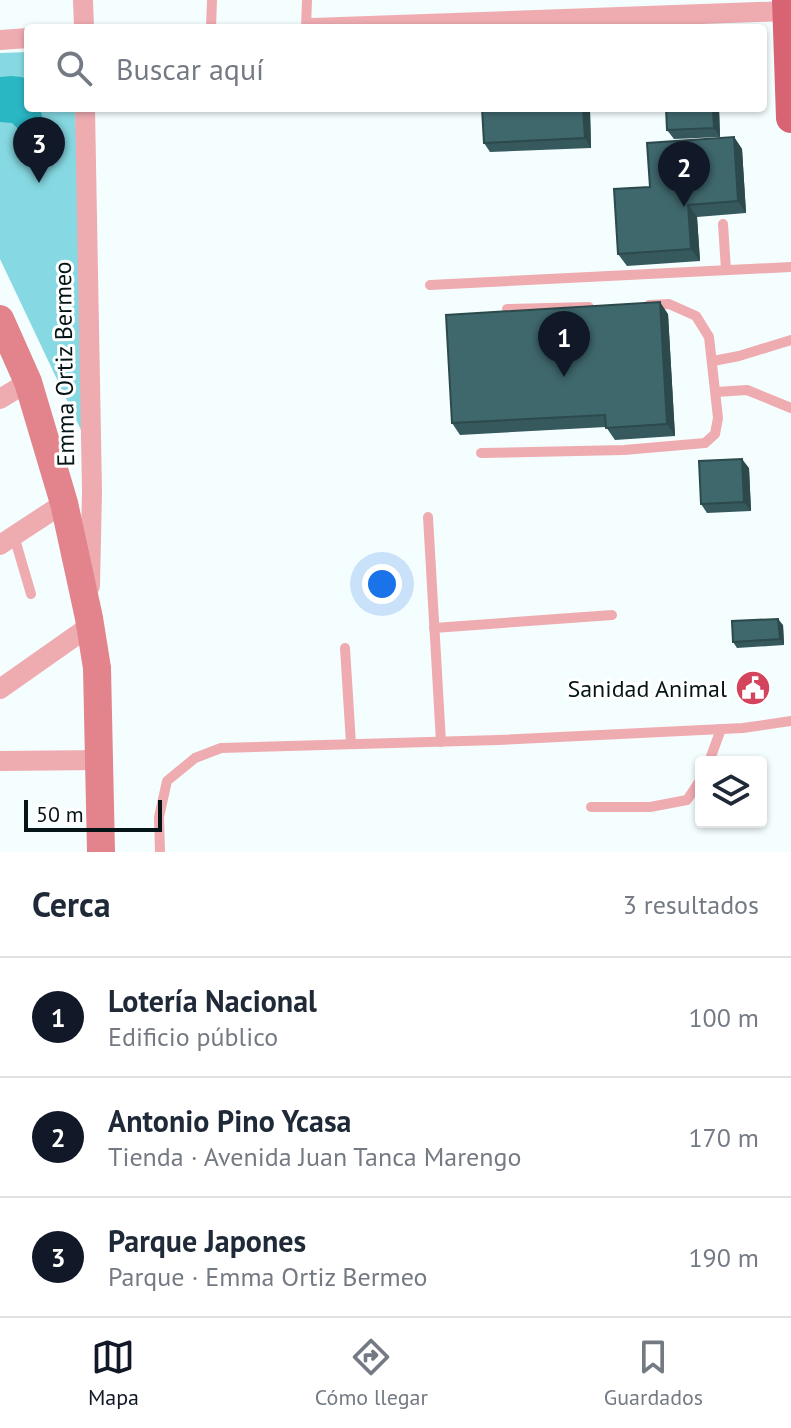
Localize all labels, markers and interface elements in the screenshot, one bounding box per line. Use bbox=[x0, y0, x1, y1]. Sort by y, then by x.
search box bbox=[24, 24, 767, 112]
icon: search bbox=[52, 46, 96, 90]
text: Buscar aquí bbox=[116, 49, 264, 88]
pin: 3 bbox=[13, 117, 65, 183]
pin: 2 bbox=[658, 141, 710, 207]
street label: Emma Ortiz Bermeo bbox=[47, 261, 81, 467]
pin: 1 bbox=[538, 311, 590, 377]
your location bbox=[362, 564, 402, 604]
public building icon: Sanidad Animal bbox=[734, 669, 772, 707]
place label: Sanidad Animal bbox=[567, 673, 727, 704]
map controls bbox=[695, 756, 767, 828]
button: layers bbox=[695, 756, 767, 828]
scale bar bbox=[24, 796, 162, 832]
text: 50 m bbox=[36, 800, 84, 828]
text: Cerca bbox=[32, 882, 111, 926]
text: 3 resultados bbox=[623, 888, 759, 921]
text: Lotería Nacional bbox=[108, 981, 317, 1020]
text: 1 bbox=[51, 1001, 65, 1034]
text: 100 m bbox=[688, 1001, 759, 1034]
text: Edificio público bbox=[108, 1020, 278, 1053]
text: Antonio Pino Ycasa bbox=[108, 1101, 351, 1140]
text: 2 bbox=[51, 1121, 65, 1154]
text: 170 m bbox=[688, 1121, 759, 1154]
text: Tienda · Avenida Juan Tanca Marengo bbox=[108, 1140, 521, 1173]
text: Parque Japones bbox=[108, 1221, 306, 1260]
text: 3 bbox=[51, 1241, 65, 1274]
text: 190 m bbox=[688, 1241, 759, 1274]
text: Parque · Emma Ortiz Bermeo bbox=[108, 1260, 428, 1293]
tab: Mapa bbox=[88, 1335, 139, 1411]
tab: Cómo llegar bbox=[315, 1335, 428, 1411]
tab: Guardados bbox=[604, 1335, 703, 1411]

